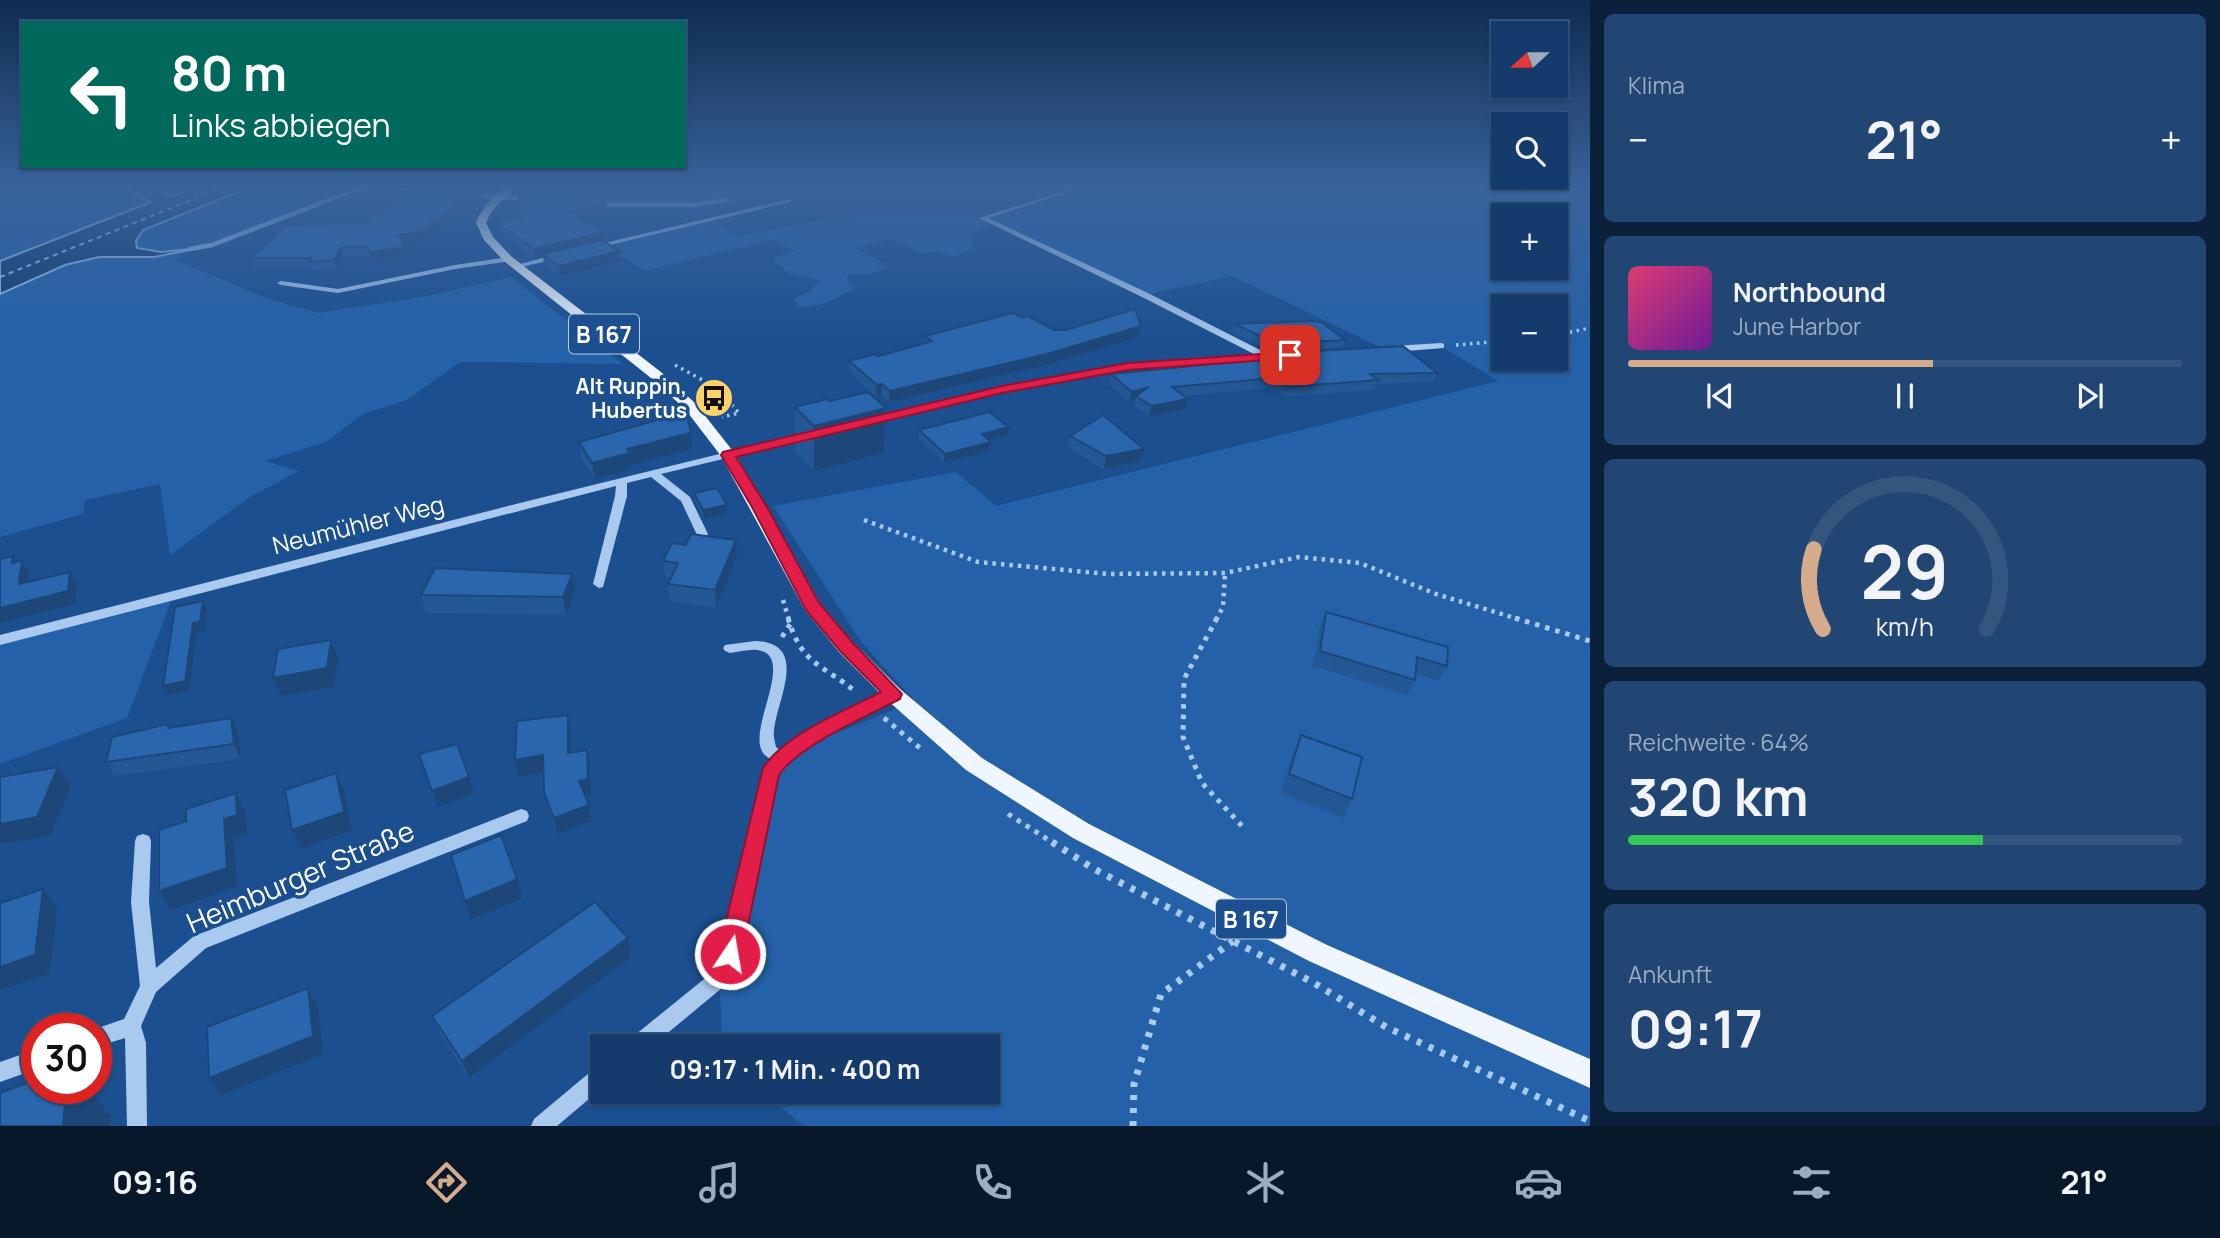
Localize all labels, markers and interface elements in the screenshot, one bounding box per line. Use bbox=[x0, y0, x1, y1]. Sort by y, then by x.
north arrow bbox=[1491, 21, 1568, 98]
map controls bbox=[1491, 21, 1568, 371]
text: 80 m bbox=[171, 39, 287, 106]
icon: left bbox=[56, 49, 147, 140]
text: Klima bbox=[1628, 69, 1685, 101]
text: Links abbiegen bbox=[171, 103, 391, 147]
text: 21° bbox=[1866, 104, 1943, 175]
button: search bbox=[1491, 112, 1568, 189]
text: − bbox=[1628, 113, 1649, 165]
text: + bbox=[2160, 113, 2182, 165]
button: + bbox=[1491, 203, 1568, 280]
text: Northbound bbox=[1733, 274, 1886, 310]
button: − bbox=[1491, 294, 1568, 371]
text: June Harbor bbox=[1733, 310, 1861, 342]
road number: B 167 bbox=[569, 314, 639, 354]
pin bbox=[1260, 325, 1320, 385]
icon: arrive bbox=[1271, 336, 1309, 374]
place label: Alt Ruppin, Hubertus bbox=[575, 372, 687, 424]
bus stop icon: Alt Ruppin, Hubertus bbox=[693, 377, 735, 419]
icon: previous bbox=[1701, 377, 1739, 415]
icon: pause bbox=[1886, 377, 1924, 415]
icon: next bbox=[2071, 377, 2109, 415]
street label: Neumühler Weg bbox=[269, 487, 447, 561]
text: 29 bbox=[1861, 521, 1949, 621]
text: km/h bbox=[1876, 609, 1934, 644]
text: Reichweite · 64% bbox=[1628, 726, 1809, 758]
text: 320 km bbox=[1628, 761, 1809, 832]
street label: Heimburger Straße bbox=[180, 811, 420, 941]
road number: B 167 bbox=[1216, 900, 1286, 938]
position arrow bbox=[693, 917, 767, 991]
text: Ankunft bbox=[1628, 958, 1712, 990]
text: 09:17 bbox=[1628, 993, 1763, 1064]
speed limit sign: 30 bbox=[21, 1013, 112, 1104]
text: 09:17 · 1 Min. · 400 m bbox=[670, 1051, 920, 1087]
icon: directions bbox=[422, 1158, 471, 1207]
icon: music bbox=[695, 1158, 744, 1207]
icon: phone bbox=[968, 1158, 1017, 1207]
icon: climate bbox=[1241, 1158, 1290, 1207]
icon: car bbox=[1514, 1158, 1563, 1207]
icon: filters bbox=[1787, 1158, 1836, 1207]
text: 09:16 bbox=[112, 1160, 198, 1204]
text: 21° bbox=[2060, 1160, 2108, 1204]

